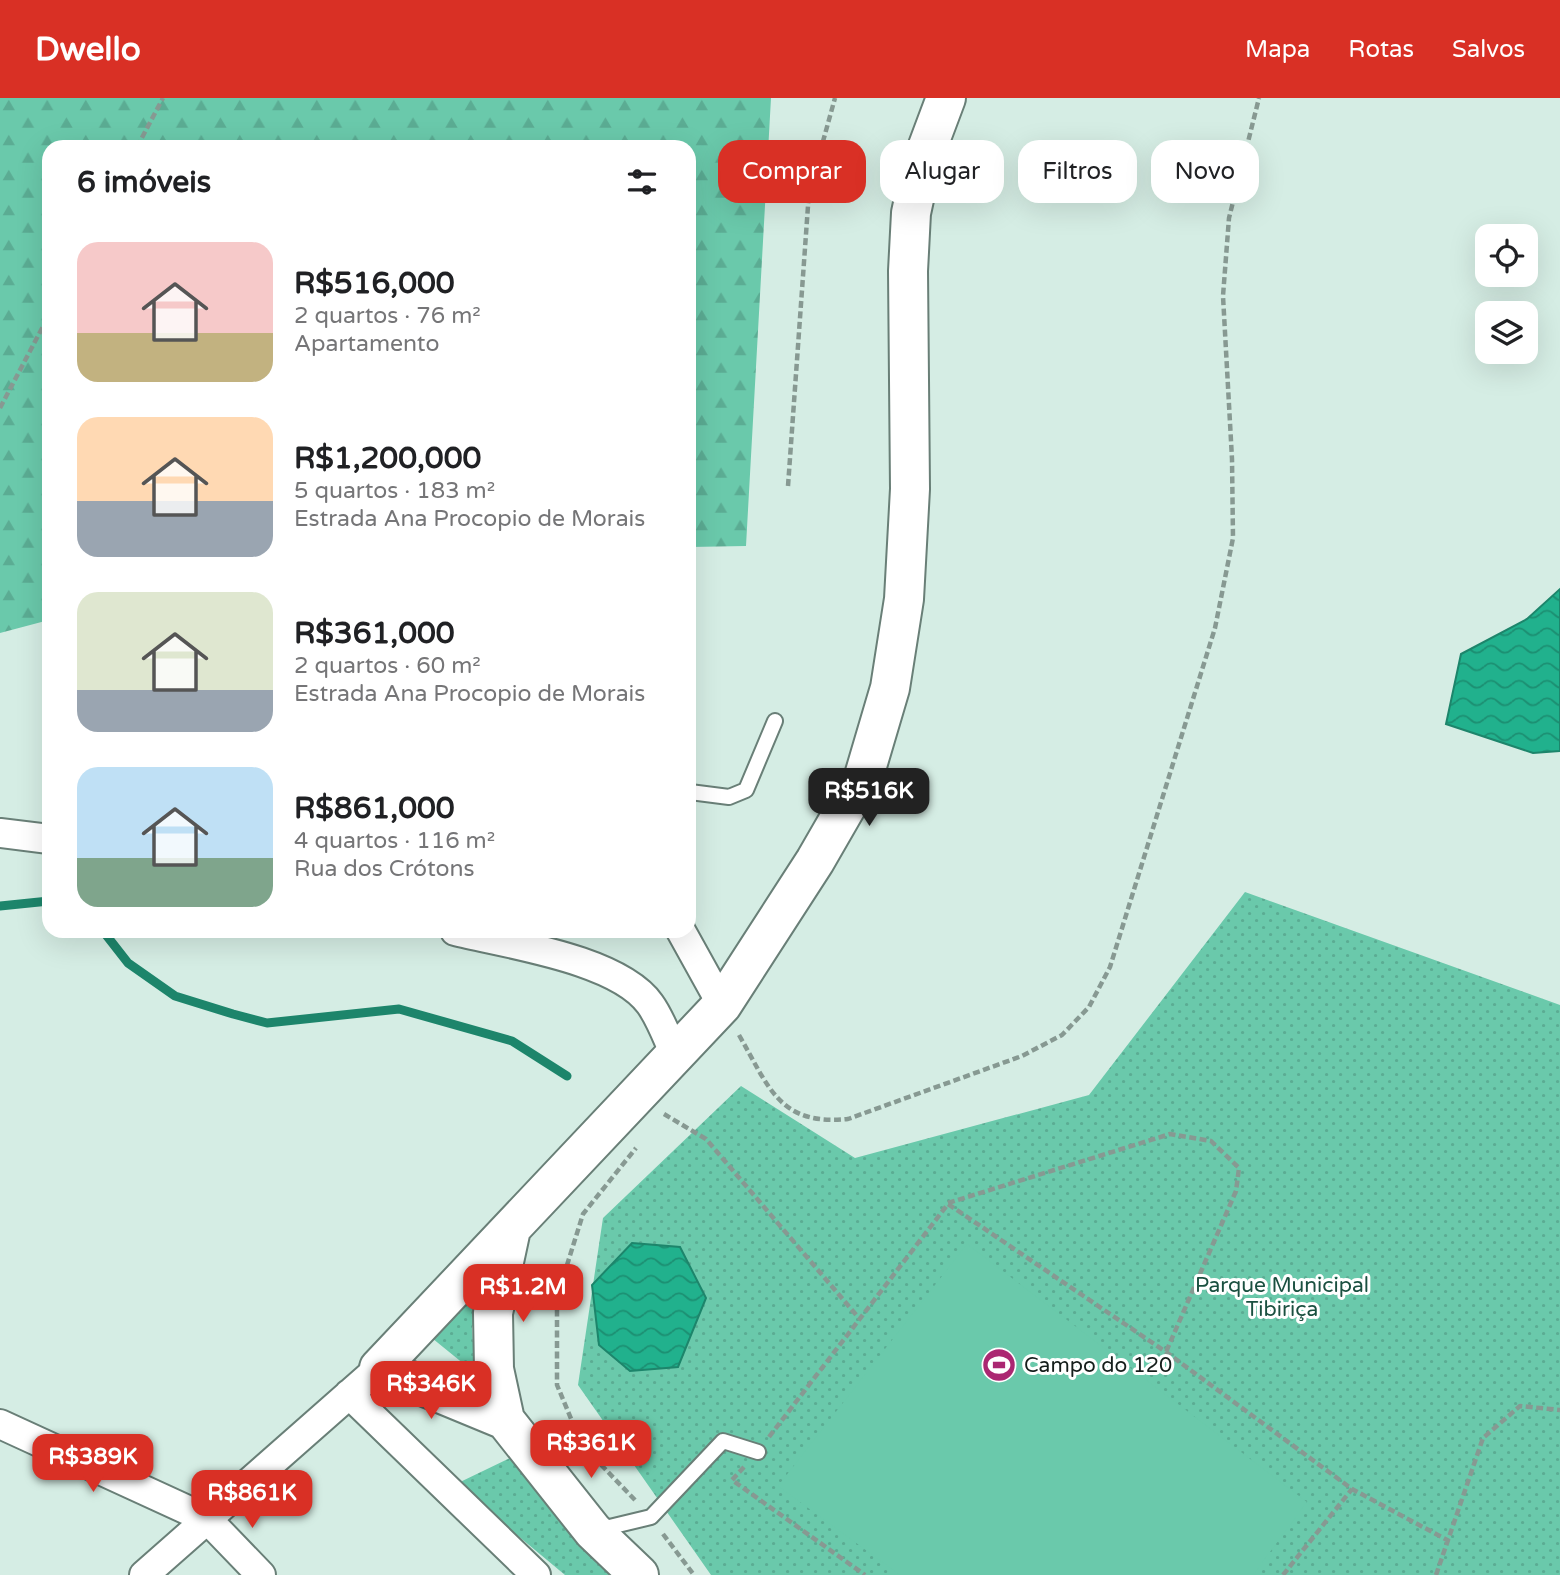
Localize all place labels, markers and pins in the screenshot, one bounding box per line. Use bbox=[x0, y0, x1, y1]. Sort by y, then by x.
pin: R$516K bbox=[812, 768, 926, 828]
pin: R$1.2M bbox=[466, 1264, 580, 1324]
sports icon: Campo do 120 bbox=[980, 1346, 1018, 1384]
place label: Campo do 120 bbox=[1024, 1353, 1172, 1378]
pin: R$346K bbox=[374, 1362, 488, 1421]
pin: R$361K bbox=[534, 1420, 648, 1480]
pin: R$389K bbox=[36, 1434, 150, 1494]
pin: R$861K bbox=[195, 1470, 309, 1530]

